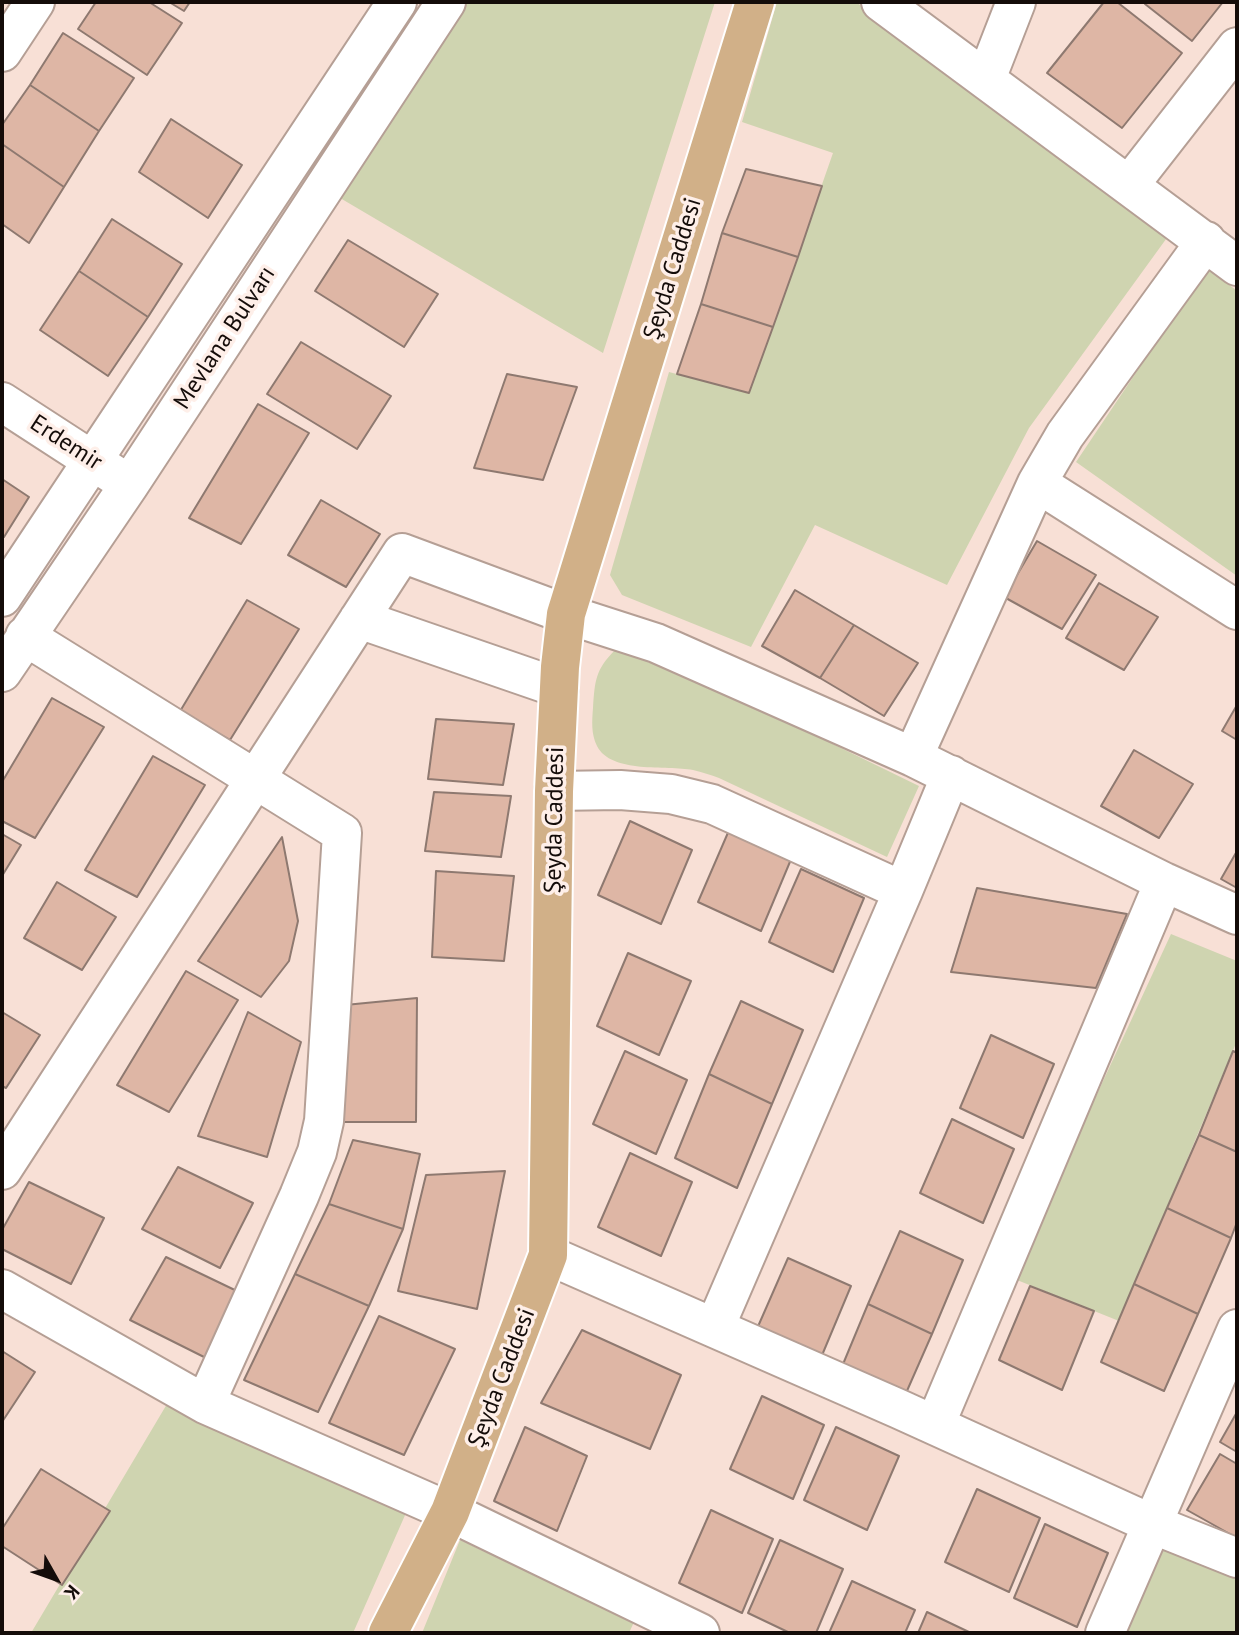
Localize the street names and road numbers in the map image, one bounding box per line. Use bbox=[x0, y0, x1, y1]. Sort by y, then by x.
street label: Şeyda Caddesi bbox=[638, 195, 708, 343]
street label: Mevlana Bulvarı bbox=[168, 261, 282, 415]
street label: Erdemir bbox=[25, 409, 107, 477]
street label: Şeyda Caddesi bbox=[539, 746, 571, 894]
street label: Şeyda Caddesi bbox=[462, 1304, 542, 1452]

